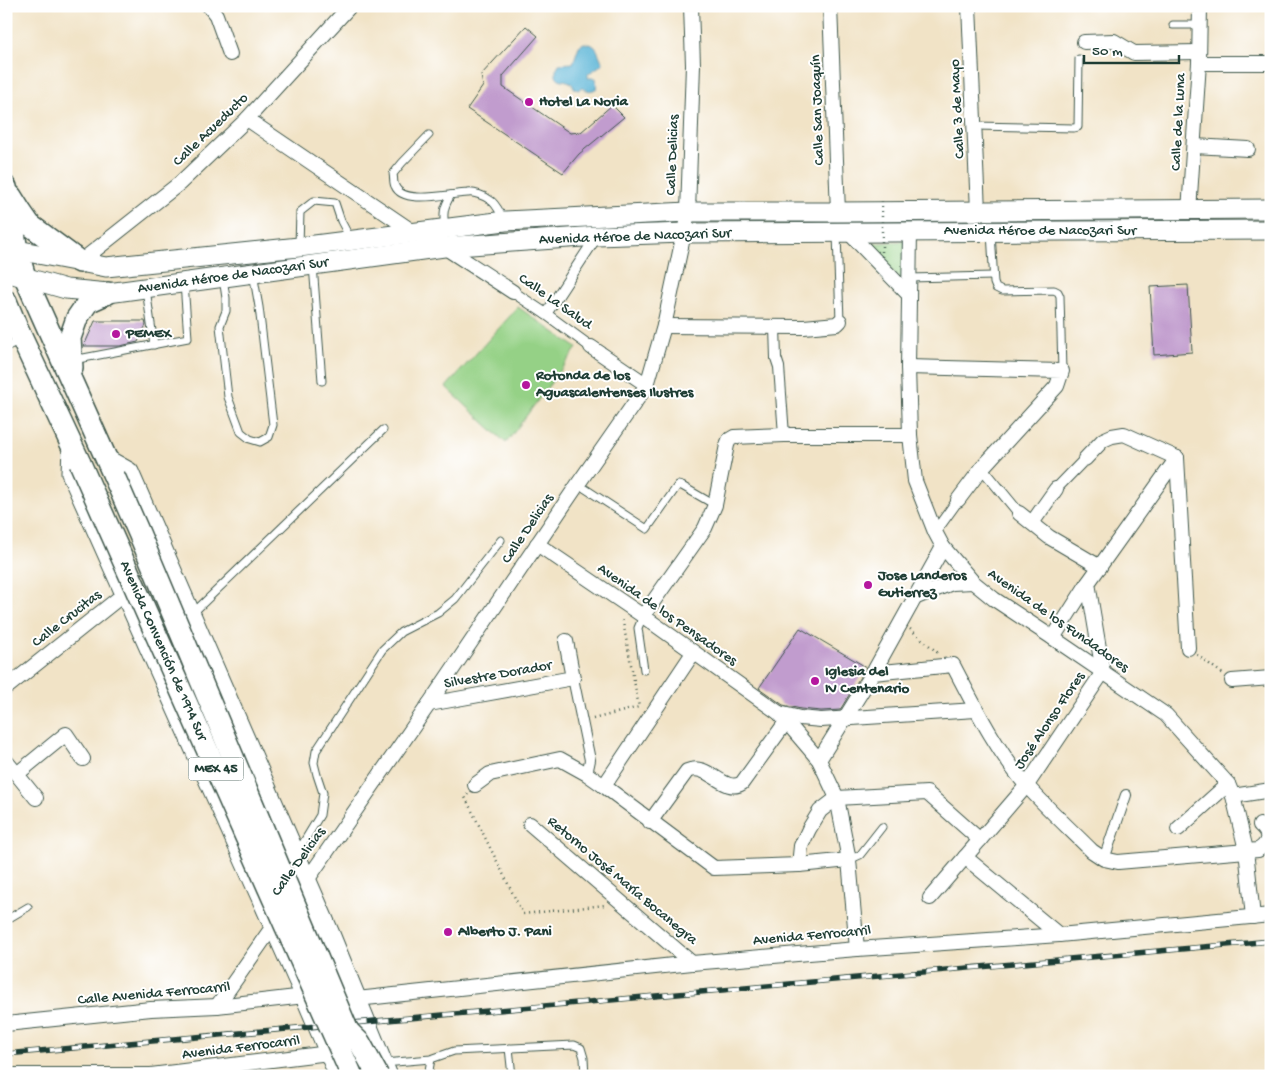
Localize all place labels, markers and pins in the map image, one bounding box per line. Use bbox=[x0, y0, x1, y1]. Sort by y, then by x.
place label: Hotel La Noria bbox=[539, 93, 629, 111]
marker: Hotel La Noria bbox=[523, 96, 535, 108]
place label: PEMEX bbox=[125, 325, 172, 343]
marker: PEMEX bbox=[110, 328, 122, 340]
place label: Rotonda de los Aguascalentenses Ilustres bbox=[535, 367, 695, 402]
marker: Rotonda de los Aguascalentenses Ilustres bbox=[520, 379, 532, 391]
place label: Jose Landeros Gutierrez bbox=[877, 567, 968, 602]
marker: Jose Landeros Gutierrez bbox=[862, 579, 874, 591]
place label: Iglesia del IV Centenario bbox=[825, 663, 909, 698]
marker: Iglesia del IV Centenario bbox=[809, 675, 821, 687]
place label: Alberto J. Pani bbox=[457, 923, 552, 941]
marker: Alberto J. Pani bbox=[442, 926, 454, 938]

